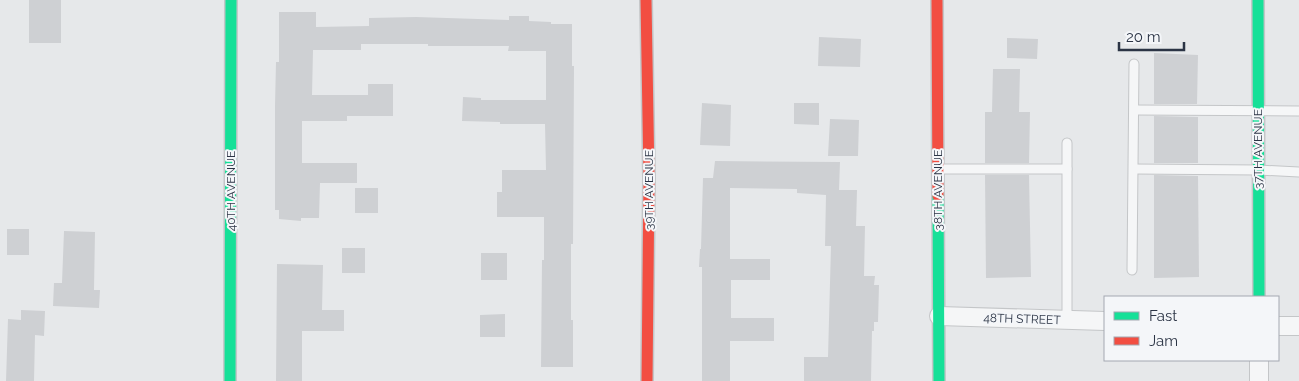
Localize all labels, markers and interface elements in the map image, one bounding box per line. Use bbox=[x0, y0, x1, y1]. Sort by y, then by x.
scale bar bbox=[1119, 20, 1184, 52]
text: 20 m bbox=[1126, 28, 1161, 46]
street label: 37TH AVENUE bbox=[1251, 109, 1265, 189]
street label: 39TH AVENUE bbox=[642, 150, 656, 230]
street label: 38TH AVENUE bbox=[931, 150, 945, 230]
street label: 40TH AVENUE bbox=[224, 151, 238, 231]
legend bbox=[1104, 296, 1279, 361]
text: Fast bbox=[1149, 307, 1177, 325]
street label: 48TH STREET bbox=[983, 311, 1062, 327]
text: Jam bbox=[1149, 332, 1178, 350]

